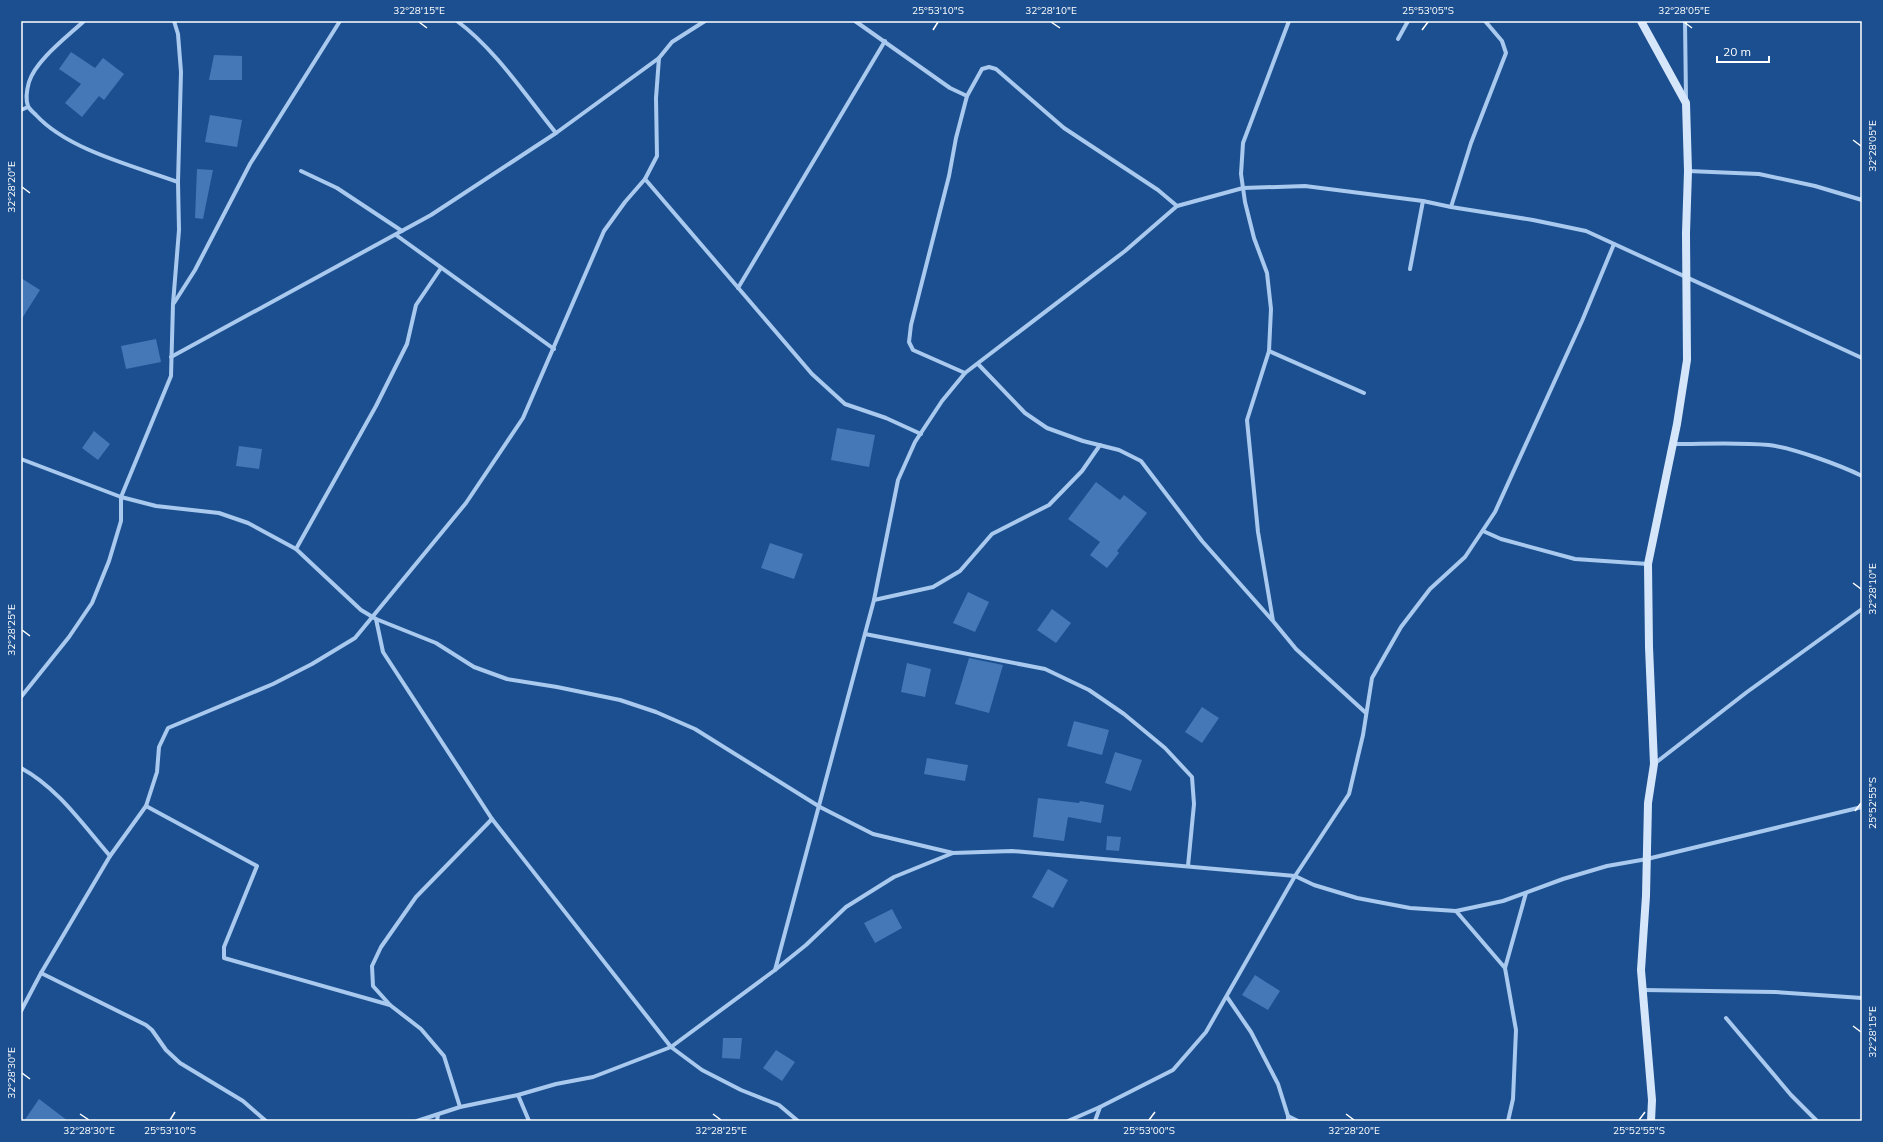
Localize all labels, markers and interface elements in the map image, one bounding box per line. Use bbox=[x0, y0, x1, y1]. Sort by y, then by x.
text: 32°28'15"E bbox=[393, 4, 445, 17]
text: 25°53'10"S bbox=[912, 4, 964, 17]
text: 32°28'10"E bbox=[1025, 4, 1077, 17]
text: 25°53'05"S bbox=[1402, 4, 1454, 17]
text: 32°28'05"E bbox=[1658, 4, 1710, 17]
scale bar bbox=[1717, 38, 1769, 64]
text: 20 m bbox=[1723, 44, 1751, 59]
text: 32°28'05"E bbox=[1866, 120, 1879, 172]
text: 32°28'20"E bbox=[5, 161, 18, 213]
text: 32°28'10"E bbox=[1866, 563, 1879, 615]
text: 32°28'25"E bbox=[5, 604, 18, 656]
text: 25°52'55"S bbox=[1866, 777, 1879, 829]
text: 32°28'15"E bbox=[1866, 1006, 1879, 1058]
text: 32°28'30"E bbox=[5, 1047, 18, 1099]
text: 32°28'30"E bbox=[63, 1124, 115, 1137]
text: 25°53'10"S bbox=[144, 1124, 196, 1137]
text: 32°28'25"E bbox=[695, 1124, 747, 1137]
text: 25°53'00"S bbox=[1123, 1124, 1175, 1137]
text: 32°28'20"E bbox=[1328, 1124, 1380, 1137]
text: 25°52'55"S bbox=[1613, 1124, 1665, 1137]

